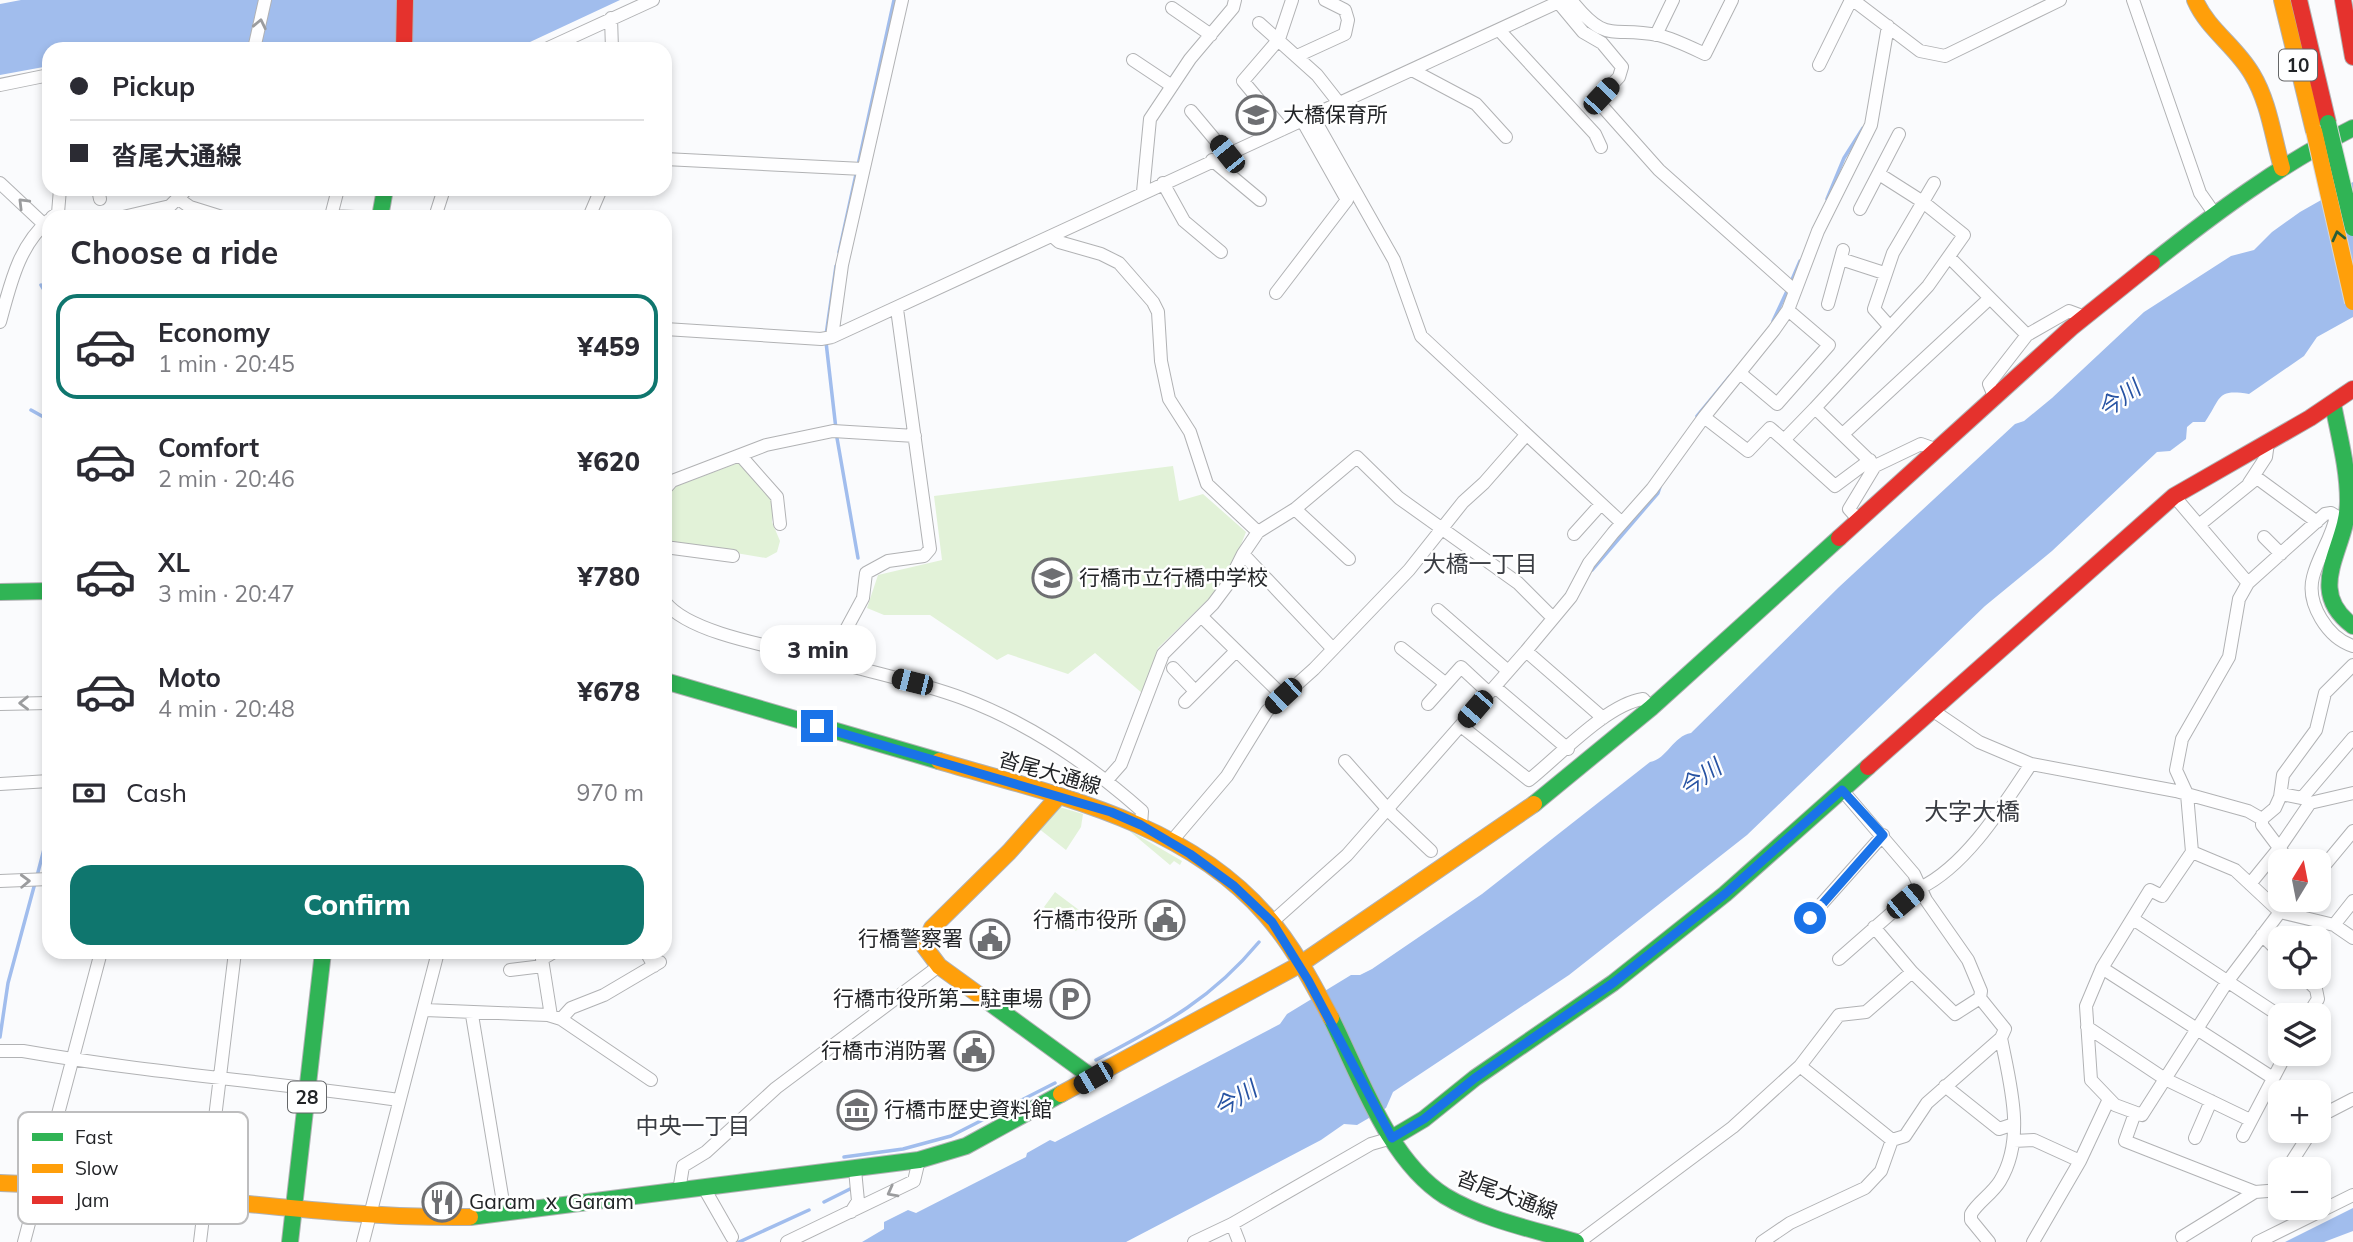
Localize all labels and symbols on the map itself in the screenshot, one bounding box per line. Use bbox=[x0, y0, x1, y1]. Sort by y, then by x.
one-way arrow bbox=[251, 19, 266, 31]
road number: 10 bbox=[2279, 50, 2317, 80]
car bbox=[1579, 73, 1624, 119]
school or university icon: 大橋保育所 bbox=[1235, 94, 1277, 136]
place label: 大橋保育所 bbox=[1283, 101, 1388, 127]
car bbox=[1206, 131, 1249, 177]
one-way arrow bbox=[18, 198, 31, 211]
one-way arrow bbox=[2332, 230, 2346, 242]
water label: 今川 bbox=[2092, 372, 2148, 424]
district label: 大橋一丁目 bbox=[1423, 549, 1538, 578]
school or university icon: 行橋市立行橋中学校 bbox=[1031, 557, 1073, 599]
place label: 行橋市立行橋中学校 bbox=[1079, 564, 1268, 590]
callout: 3 min bbox=[759, 624, 875, 674]
car bbox=[890, 667, 935, 697]
car bbox=[1261, 674, 1306, 718]
car bbox=[1454, 686, 1497, 732]
one-way arrow bbox=[19, 695, 29, 711]
route end bbox=[801, 710, 833, 742]
street label: 沓尾大通線 bbox=[996, 745, 1104, 799]
water label: 今川 bbox=[1673, 751, 1729, 803]
district label: 大字大橋 bbox=[1924, 796, 2020, 826]
north arrow bbox=[2268, 849, 2331, 912]
one-way arrow bbox=[20, 873, 30, 889]
car bbox=[1883, 879, 1928, 923]
public building icon: 行橋市役所 bbox=[1144, 899, 1186, 941]
route start bbox=[1794, 902, 1826, 934]
place label: 行橋市役所 bbox=[1033, 906, 1138, 932]
public building icon: 行橋警察署 bbox=[969, 918, 1011, 960]
place label: 行橋警察署 bbox=[858, 925, 963, 951]
parking icon: 行橋市役所第二駐車場 bbox=[1049, 978, 1091, 1020]
place label: 行橋市役所第二駐車場 bbox=[833, 985, 1043, 1011]
public building icon: 行橋市消防署 bbox=[953, 1030, 995, 1072]
place label: 行橋市消防署 bbox=[821, 1037, 947, 1063]
car bbox=[1070, 1058, 1117, 1098]
water label: 今川 bbox=[1208, 1073, 1264, 1123]
road number: 28 bbox=[288, 1082, 326, 1112]
museum icon: 行橋市歴史資料館 bbox=[836, 1089, 878, 1131]
place label: 行橋市歴史資料館 bbox=[884, 1096, 1052, 1122]
district label: 中央一丁目 bbox=[636, 1111, 751, 1140]
legend bbox=[18, 1112, 248, 1224]
text: Fast bbox=[75, 1125, 113, 1149]
text: Slow bbox=[75, 1156, 119, 1180]
street label: 沓尾大通線 bbox=[1454, 1164, 1561, 1224]
restaurant icon: Garam ｘ Garam bbox=[421, 1181, 463, 1223]
one-way arrow bbox=[887, 1183, 900, 1197]
text: Jam bbox=[75, 1188, 109, 1212]
place label: Garam ｘ Garam bbox=[469, 1188, 634, 1214]

